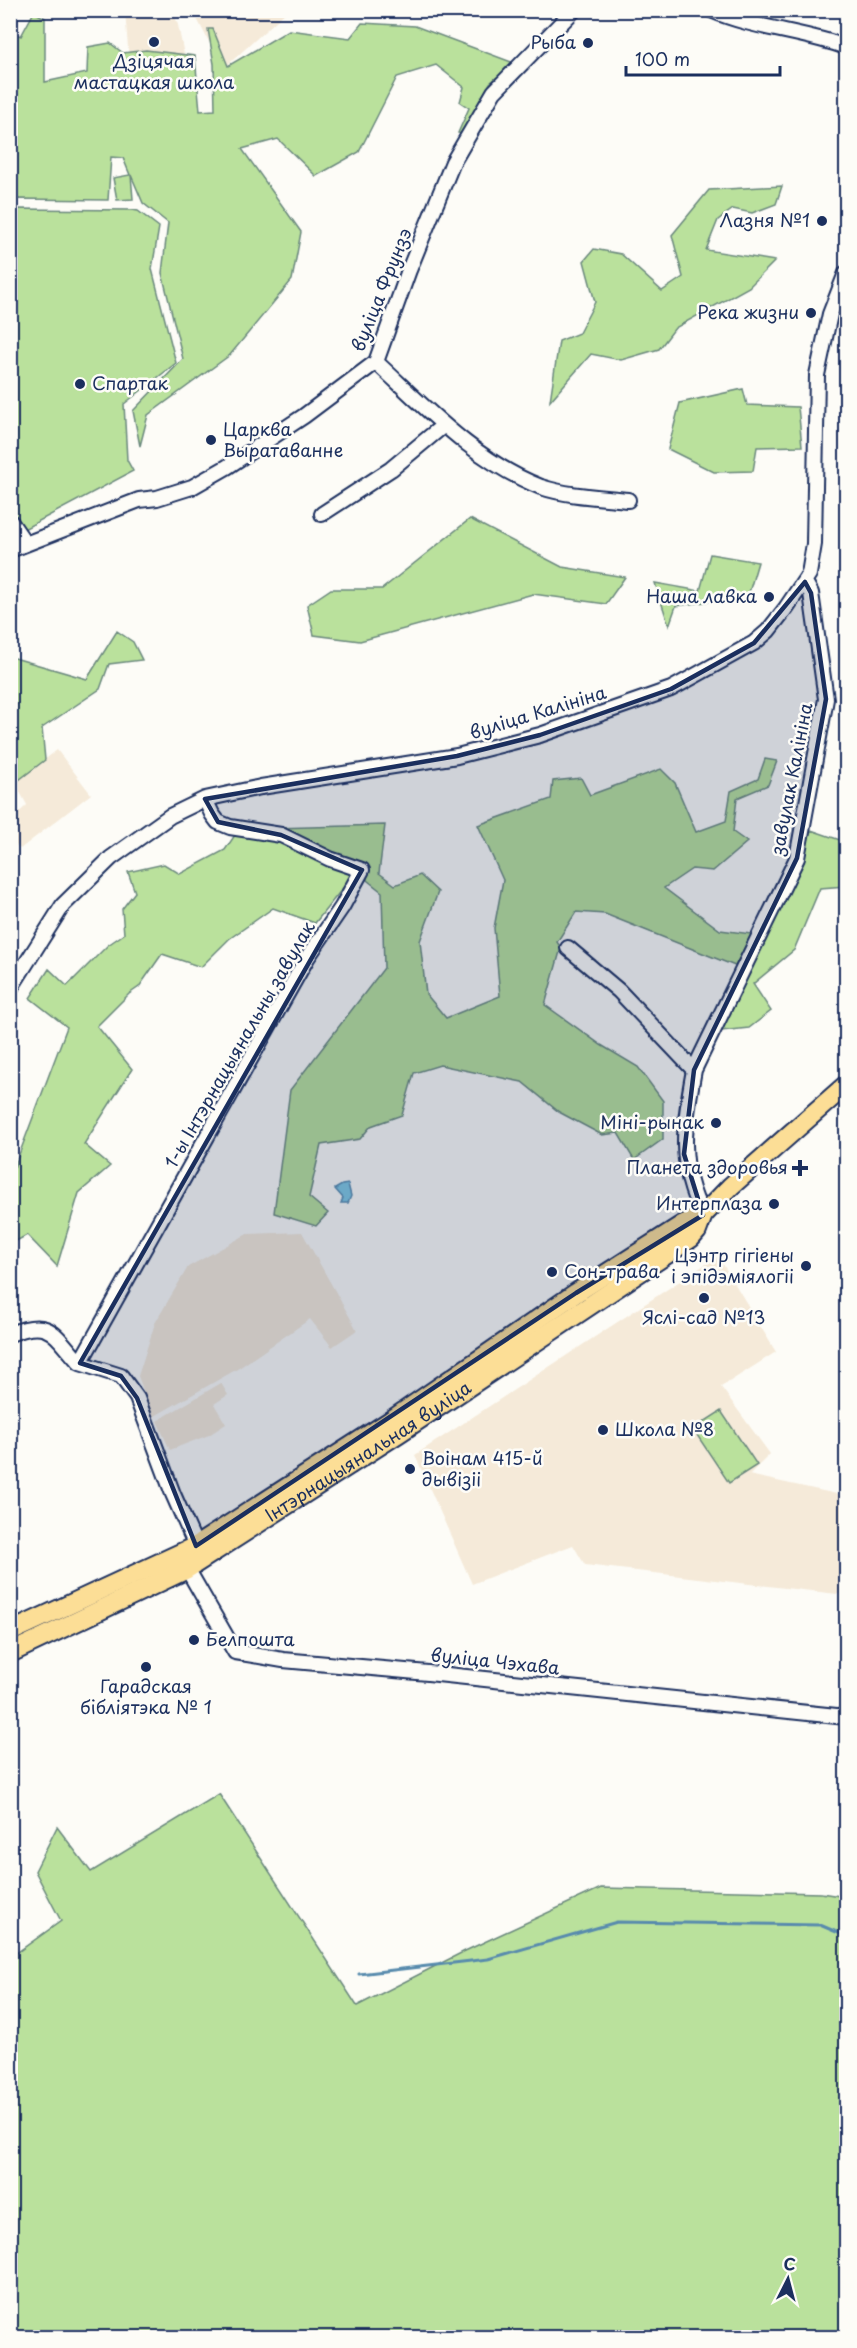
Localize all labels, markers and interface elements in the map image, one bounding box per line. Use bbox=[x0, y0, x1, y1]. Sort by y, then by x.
place label: Рыба bbox=[530, 28, 577, 55]
marker: Дзіцячая мастацкая школа bbox=[147, 35, 161, 49]
marker: Рыба bbox=[581, 36, 595, 50]
scale bar bbox=[626, 39, 780, 77]
text: 100 m bbox=[635, 45, 690, 72]
place label: Дзіцячая мастацкая школа bbox=[74, 47, 235, 95]
place label: Лазня №1 bbox=[719, 206, 810, 233]
marker: Лазня №1 bbox=[815, 214, 829, 228]
street label: вуліца Фрунзэ bbox=[344, 224, 418, 355]
place label: Река жизни bbox=[697, 298, 799, 325]
marker: Река жизни bbox=[804, 306, 818, 320]
place label: Спартак bbox=[92, 369, 169, 396]
marker: Спартак bbox=[73, 377, 87, 391]
place label: Царква Выратаванне bbox=[223, 415, 343, 463]
marker: Царква Выратаванне bbox=[204, 433, 218, 447]
place label: Наша лавка bbox=[646, 582, 758, 609]
marker: Наша лавка bbox=[762, 590, 776, 604]
street label: вуліца Калініна bbox=[466, 678, 610, 745]
street label: завулак Калініна bbox=[762, 700, 819, 858]
street label: 1-ы Інтэрнацыянальны завулак bbox=[157, 915, 321, 1173]
place label: Міні-рынак bbox=[600, 1108, 704, 1135]
marker: Міні-рынак bbox=[709, 1116, 723, 1130]
place label: Планета здоровья bbox=[627, 1153, 788, 1180]
marker: Планета здоровья bbox=[793, 1161, 807, 1175]
place label: Интерплаза bbox=[656, 1189, 763, 1216]
marker: Интерплаза bbox=[767, 1197, 781, 1211]
place label: Цэнтр гігіены і эпідэміялогіі bbox=[671, 1241, 794, 1289]
place label: Сон-трава bbox=[564, 1257, 660, 1284]
marker: Цэнтр гігіены і эпідэміялогіі bbox=[799, 1259, 813, 1273]
marker: Сон-трава bbox=[545, 1265, 559, 1279]
marker: Яслі-сад №13 bbox=[697, 1291, 711, 1305]
place label: Яслі-сад №13 bbox=[643, 1303, 765, 1330]
street label: Інтэрнацыянальная вуліца bbox=[259, 1373, 476, 1527]
place label: Школа №8 bbox=[615, 1415, 714, 1442]
marker: Школа №8 bbox=[596, 1423, 610, 1437]
place label: Воінам 415-й дывізіі bbox=[422, 1444, 543, 1492]
marker: Воінам 415-й дывізіі bbox=[403, 1462, 417, 1476]
place label: Белпошта bbox=[206, 1625, 295, 1652]
marker: Белпошта bbox=[187, 1633, 201, 1647]
street label: вуліца Чэхава bbox=[429, 1640, 562, 1681]
marker: Гарадская бібліятэка № 1 bbox=[139, 1660, 153, 1674]
place label: Гарадская бібліятэка № 1 bbox=[80, 1672, 212, 1720]
north arrow bbox=[758, 2249, 818, 2309]
text: С bbox=[782, 2251, 797, 2276]

